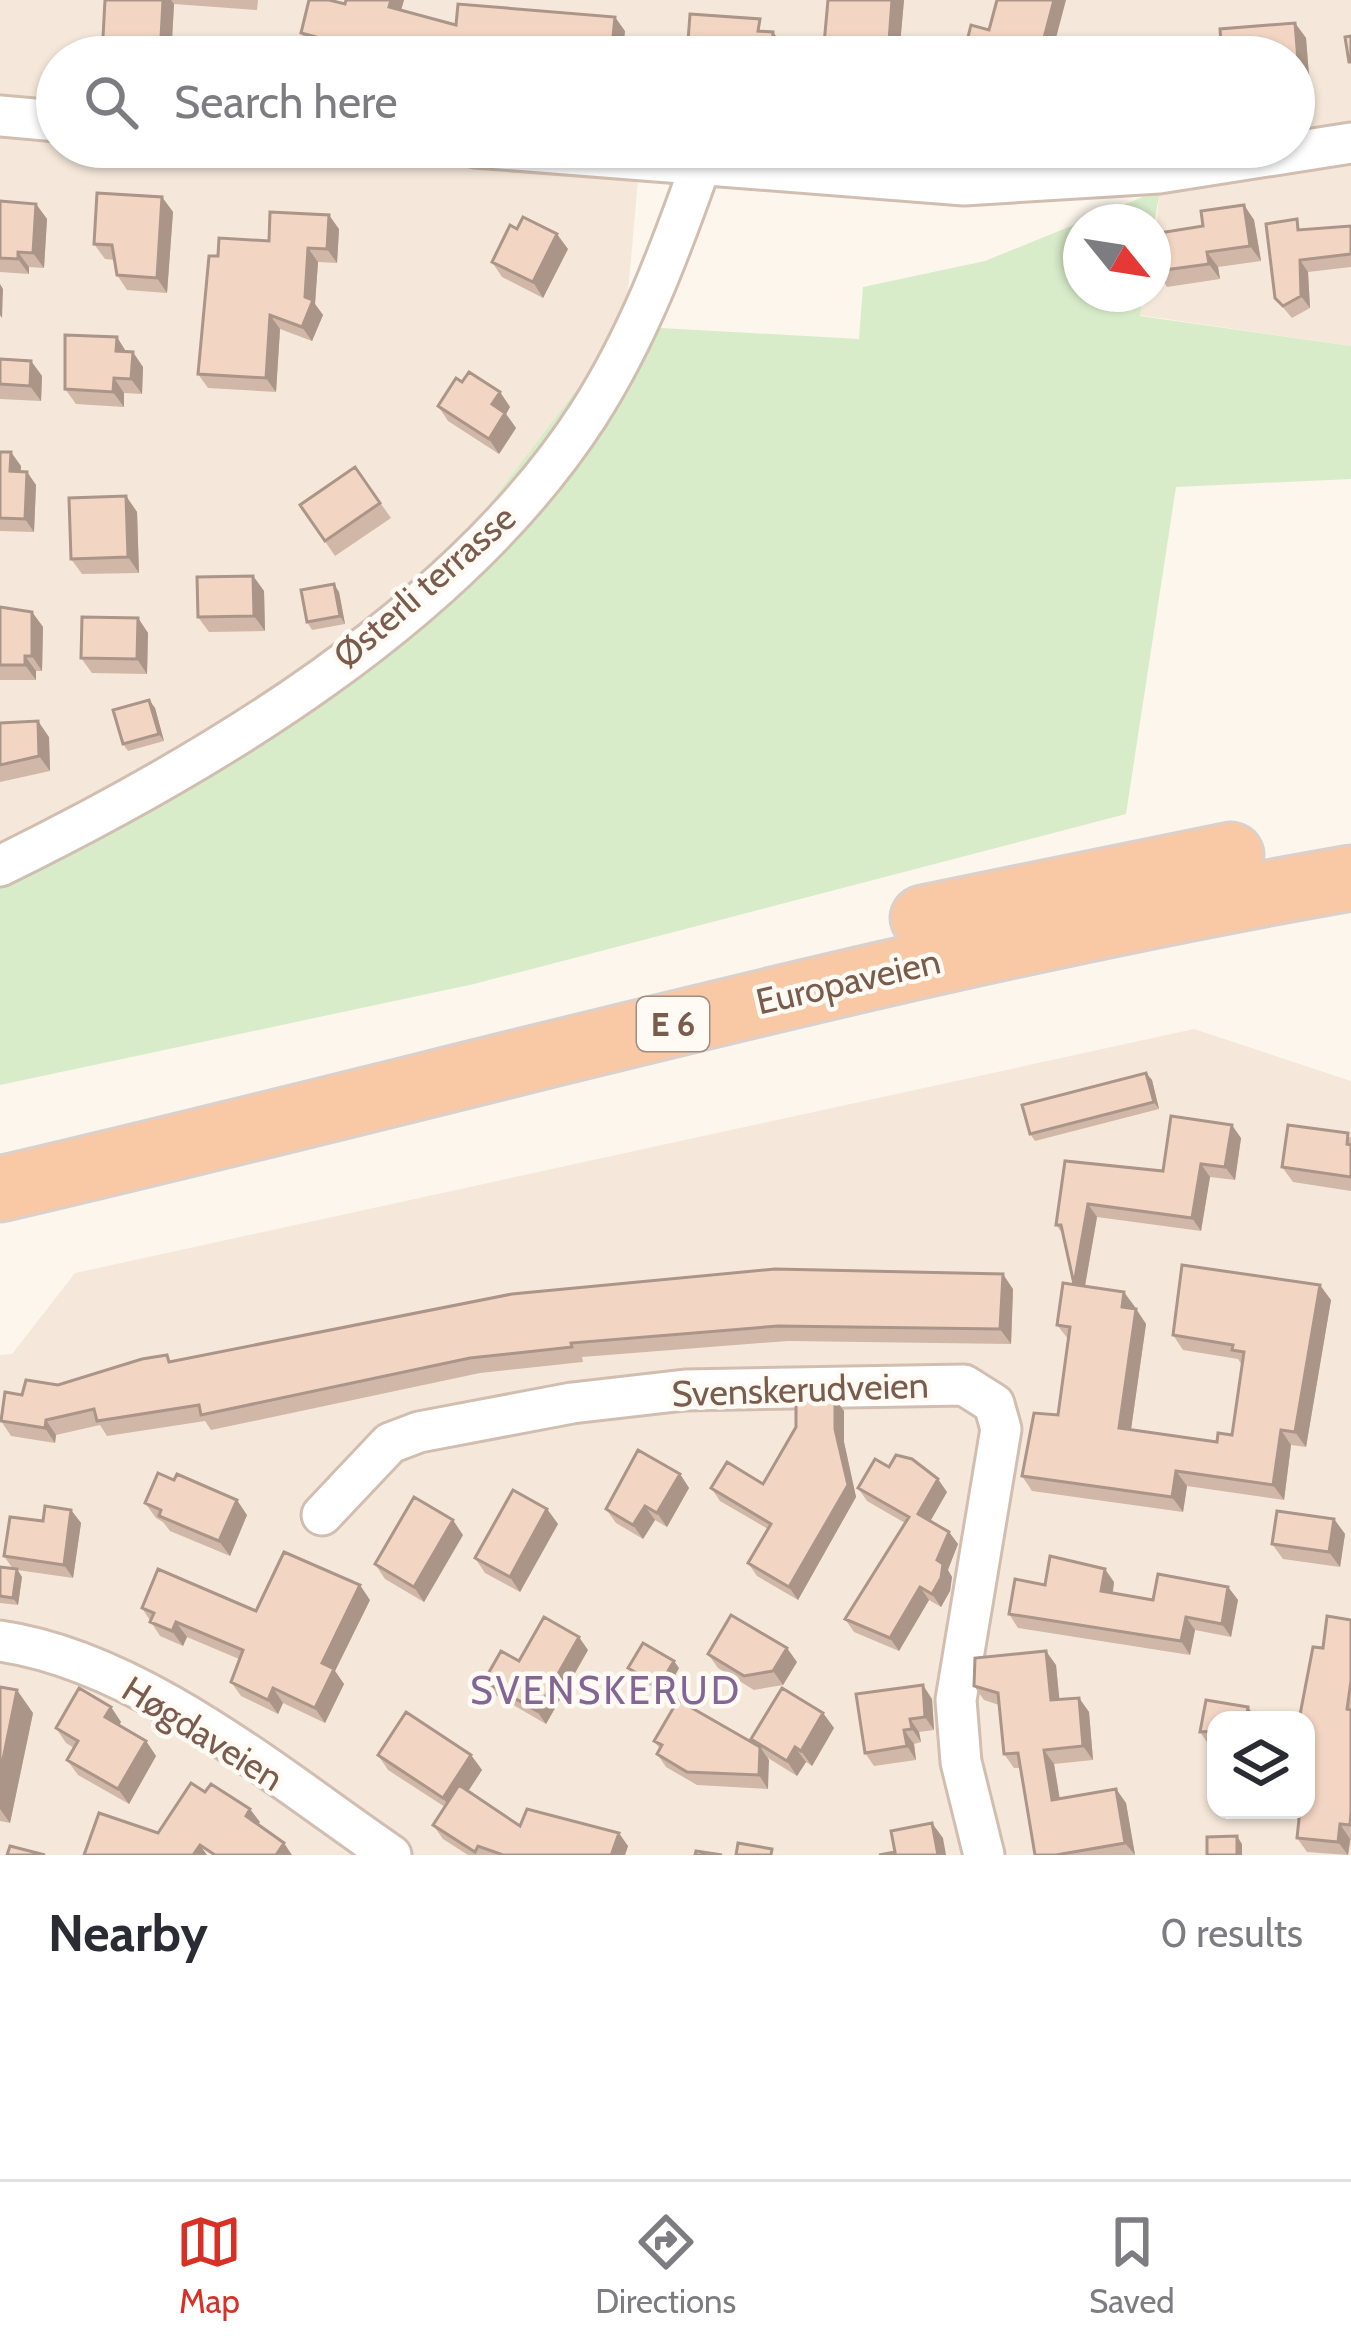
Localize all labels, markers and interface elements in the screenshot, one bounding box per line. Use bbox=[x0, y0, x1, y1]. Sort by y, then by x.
search box bbox=[36, 36, 1315, 168]
icon: search bbox=[78, 69, 144, 135]
text: Search here bbox=[174, 75, 398, 129]
north arrow bbox=[1063, 204, 1171, 312]
street label: Østerli terrasse bbox=[324, 495, 524, 677]
street label: Europaveien bbox=[752, 938, 944, 1024]
road number: E 6 bbox=[637, 997, 709, 1051]
street label: Svenskerudveien bbox=[671, 1363, 929, 1415]
street label: Høgdaveien bbox=[114, 1666, 292, 1800]
district label: SVENSKERUD bbox=[470, 1666, 742, 1714]
map controls bbox=[1207, 1711, 1315, 1819]
button: layers bbox=[1207, 1711, 1315, 1819]
text: Nearby bbox=[48, 1902, 208, 1964]
text: 0 results bbox=[1160, 1909, 1303, 1957]
tab: Map bbox=[176, 2209, 242, 2321]
tab: Directions bbox=[595, 2209, 736, 2321]
tab: Saved bbox=[1089, 2209, 1175, 2321]

